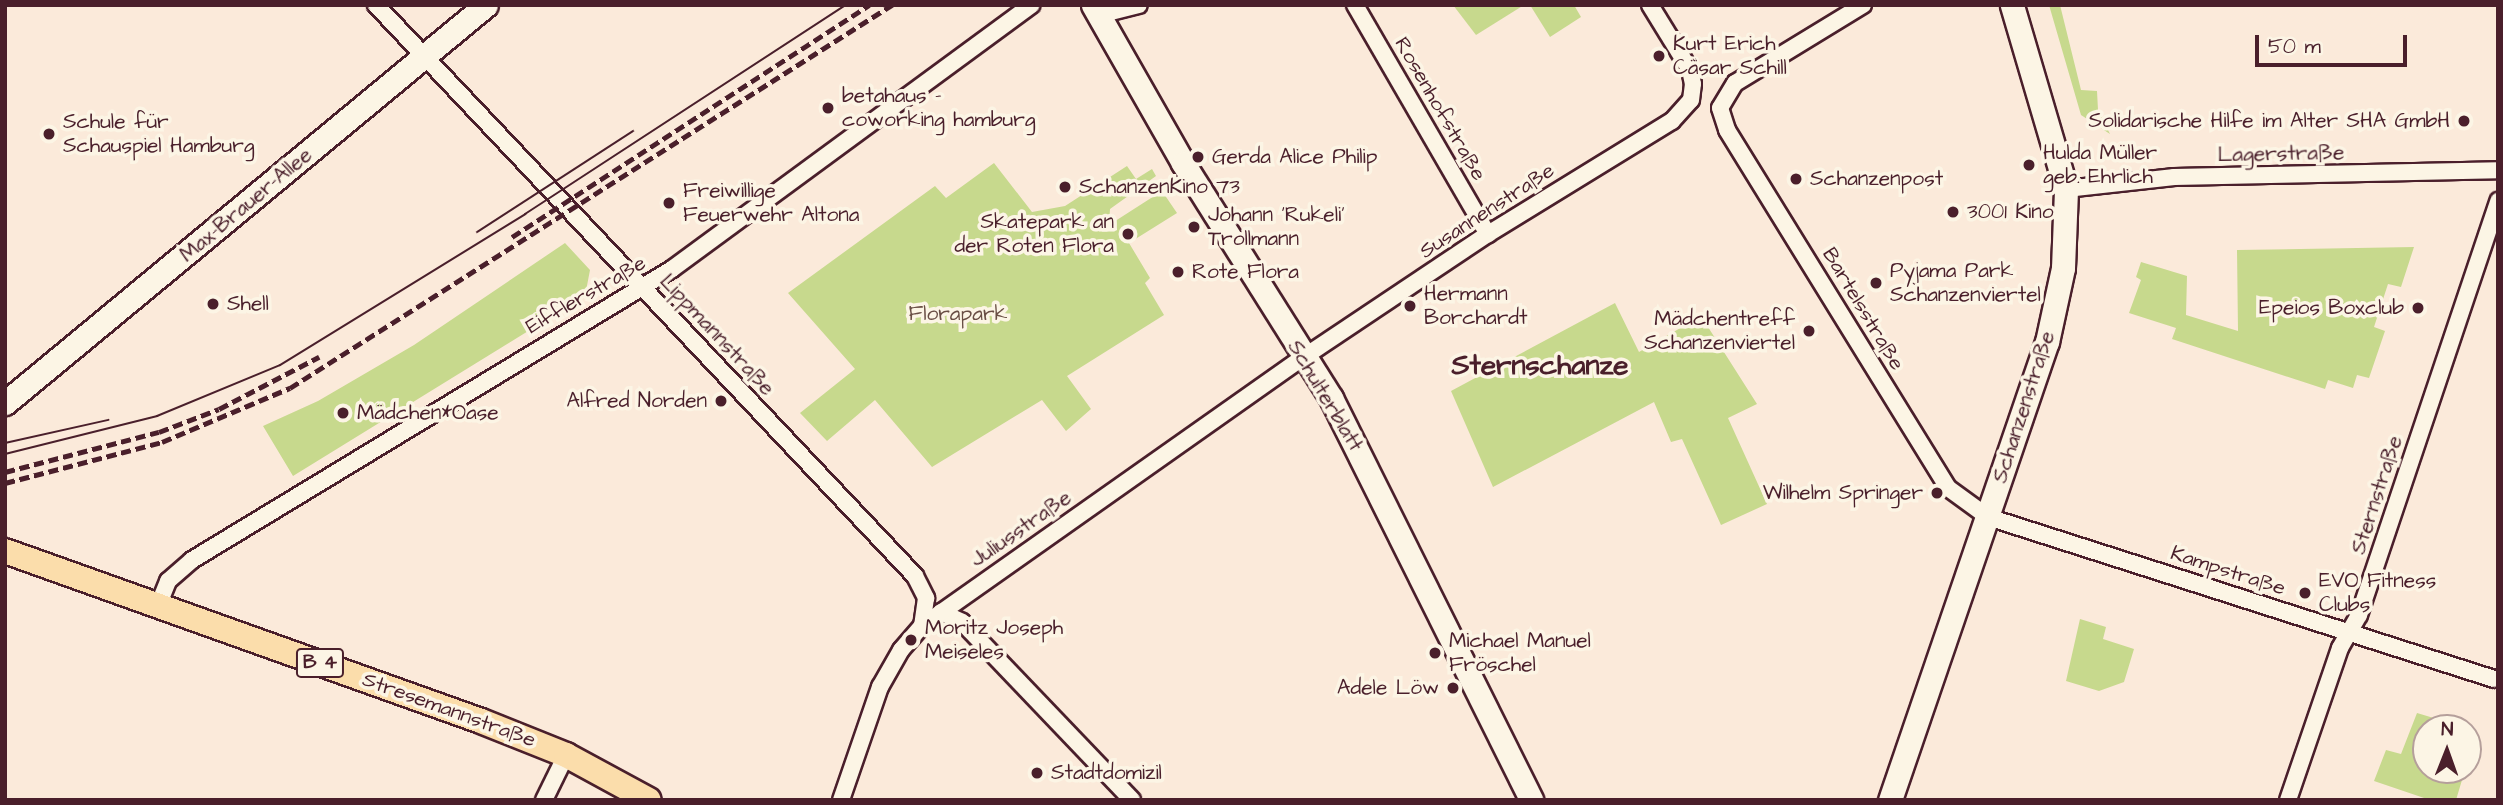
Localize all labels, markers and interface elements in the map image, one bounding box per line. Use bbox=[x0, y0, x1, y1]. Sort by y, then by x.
scale bar bbox=[2258, 21, 2410, 65]
place label: Kurt Erich Cäsar Schill bbox=[1673, 31, 1787, 81]
text: 50 m bbox=[2268, 32, 2321, 61]
street label: Rosenhofstraße bbox=[1389, 33, 1491, 185]
marker: Kurt Erich Cäsar Schill bbox=[1651, 48, 1667, 64]
place label: betahaus - coworking hamburg bbox=[842, 83, 1036, 133]
marker: betahaus - coworking hamburg bbox=[820, 100, 836, 116]
place label: Solidarische Hilfe im Alter SHA GmbH bbox=[2089, 108, 2450, 134]
place label: Schule für Schauspiel Hamburg bbox=[63, 109, 255, 159]
marker: Solidarische Hilfe im Alter SHA GmbH bbox=[2456, 113, 2472, 129]
marker: Schule für Schauspiel Hamburg bbox=[41, 126, 57, 142]
place label: Hulda Müller geb. Ehrlich bbox=[2043, 140, 2157, 190]
street label: Lagerstraße bbox=[2217, 140, 2345, 168]
street label: Max-Brauer-Allee bbox=[175, 142, 317, 268]
place label: Gerda Alice Philip bbox=[1212, 144, 1377, 170]
marker: Gerda Alice Philip bbox=[1190, 149, 1206, 165]
marker: Hulda Müller geb. Ehrlich bbox=[2021, 157, 2037, 173]
street label: Susannenstraße bbox=[1415, 158, 1559, 264]
place label: Schanzenpost bbox=[1810, 166, 1943, 192]
marker: Schanzenpost bbox=[1788, 171, 1804, 187]
place label: SchanzenKino 73 bbox=[1079, 174, 1240, 200]
place label: Freiwillige Feuerwehr Altona bbox=[683, 178, 859, 228]
marker: SchanzenKino 73 bbox=[1057, 179, 1073, 195]
marker: Freiwillige Feuerwehr Altona bbox=[661, 195, 677, 211]
place label: 3001 Kino bbox=[1967, 199, 2053, 225]
place label: Johann 'Rukeli' Trollmann bbox=[1208, 202, 1345, 252]
marker: 3001 Kino bbox=[1945, 204, 1961, 220]
place label: Skatepark an der Roten Flora bbox=[954, 209, 1114, 259]
marker: Johann 'Rukeli' Trollmann bbox=[1186, 219, 1202, 235]
marker: Skatepark an der Roten Flora bbox=[1120, 226, 1136, 242]
street label: Bartelsstraße bbox=[1817, 243, 1909, 375]
street label: Eifflerstraße bbox=[522, 250, 650, 340]
place label: Pyjama Park Schanzenviertel bbox=[1890, 258, 2041, 308]
place label: Rote Flora bbox=[1192, 259, 1299, 285]
marker: Rote Flora bbox=[1170, 264, 1186, 280]
street label: Lippmannstraße bbox=[654, 269, 780, 401]
marker: Pyjama Park Schanzenviertel bbox=[1868, 275, 1884, 291]
place label: Hermann Borchardt bbox=[1424, 281, 1528, 331]
place label: Shell bbox=[227, 291, 269, 317]
place label: Epeios Boxclub bbox=[2259, 295, 2404, 321]
marker: Shell bbox=[205, 296, 221, 312]
marker: Hermann Borchardt bbox=[1402, 298, 1418, 314]
marker: Epeios Boxclub bbox=[2410, 300, 2426, 316]
park label: Florapark bbox=[909, 301, 1007, 327]
place label: Mädchentreff Schanzenviertel bbox=[1644, 306, 1795, 356]
marker: Mädchentreff Schanzenviertel bbox=[1801, 323, 1817, 339]
street label: Schanzenstraße bbox=[1988, 328, 2060, 486]
street label: Schulterblatt bbox=[1282, 336, 1368, 456]
district label: Sternschanze bbox=[1452, 349, 1628, 383]
place label: Alfred Norden bbox=[566, 388, 707, 414]
marker: Alfred Norden bbox=[713, 393, 729, 409]
place label: Mädchen*Oase bbox=[357, 400, 499, 426]
marker: Mädchen*Oase bbox=[335, 405, 351, 421]
street label: Sternstraße bbox=[2346, 433, 2408, 557]
place label: Wilhelm Springer bbox=[1763, 480, 1923, 506]
street label: Juliusstraße bbox=[966, 485, 1076, 573]
marker: Wilhelm Springer bbox=[1929, 485, 1945, 501]
street label: Kampstraße bbox=[2168, 541, 2288, 601]
place label: EVO Fitness Clubs bbox=[2319, 568, 2436, 618]
marker: EVO Fitness Clubs bbox=[2297, 585, 2313, 601]
place label: Moritz Joseph Meiseles bbox=[925, 615, 1063, 665]
place label: Michael Manuel Fröschel bbox=[1449, 628, 1591, 678]
marker: Moritz Joseph Meiseles bbox=[903, 632, 919, 648]
marker: Michael Manuel Fröschel bbox=[1427, 645, 1443, 661]
road number: B 4 bbox=[296, 648, 344, 678]
street label: Stresemannstraße bbox=[359, 667, 539, 753]
place label: Adele Löw bbox=[1337, 675, 1439, 701]
marker: Adele Löw bbox=[1445, 680, 1461, 696]
north arrow bbox=[2412, 714, 2482, 784]
text: N bbox=[2441, 716, 2454, 743]
place label: Stadtdomizil bbox=[1051, 760, 1162, 786]
marker: Stadtdomizil bbox=[1029, 765, 1045, 781]

